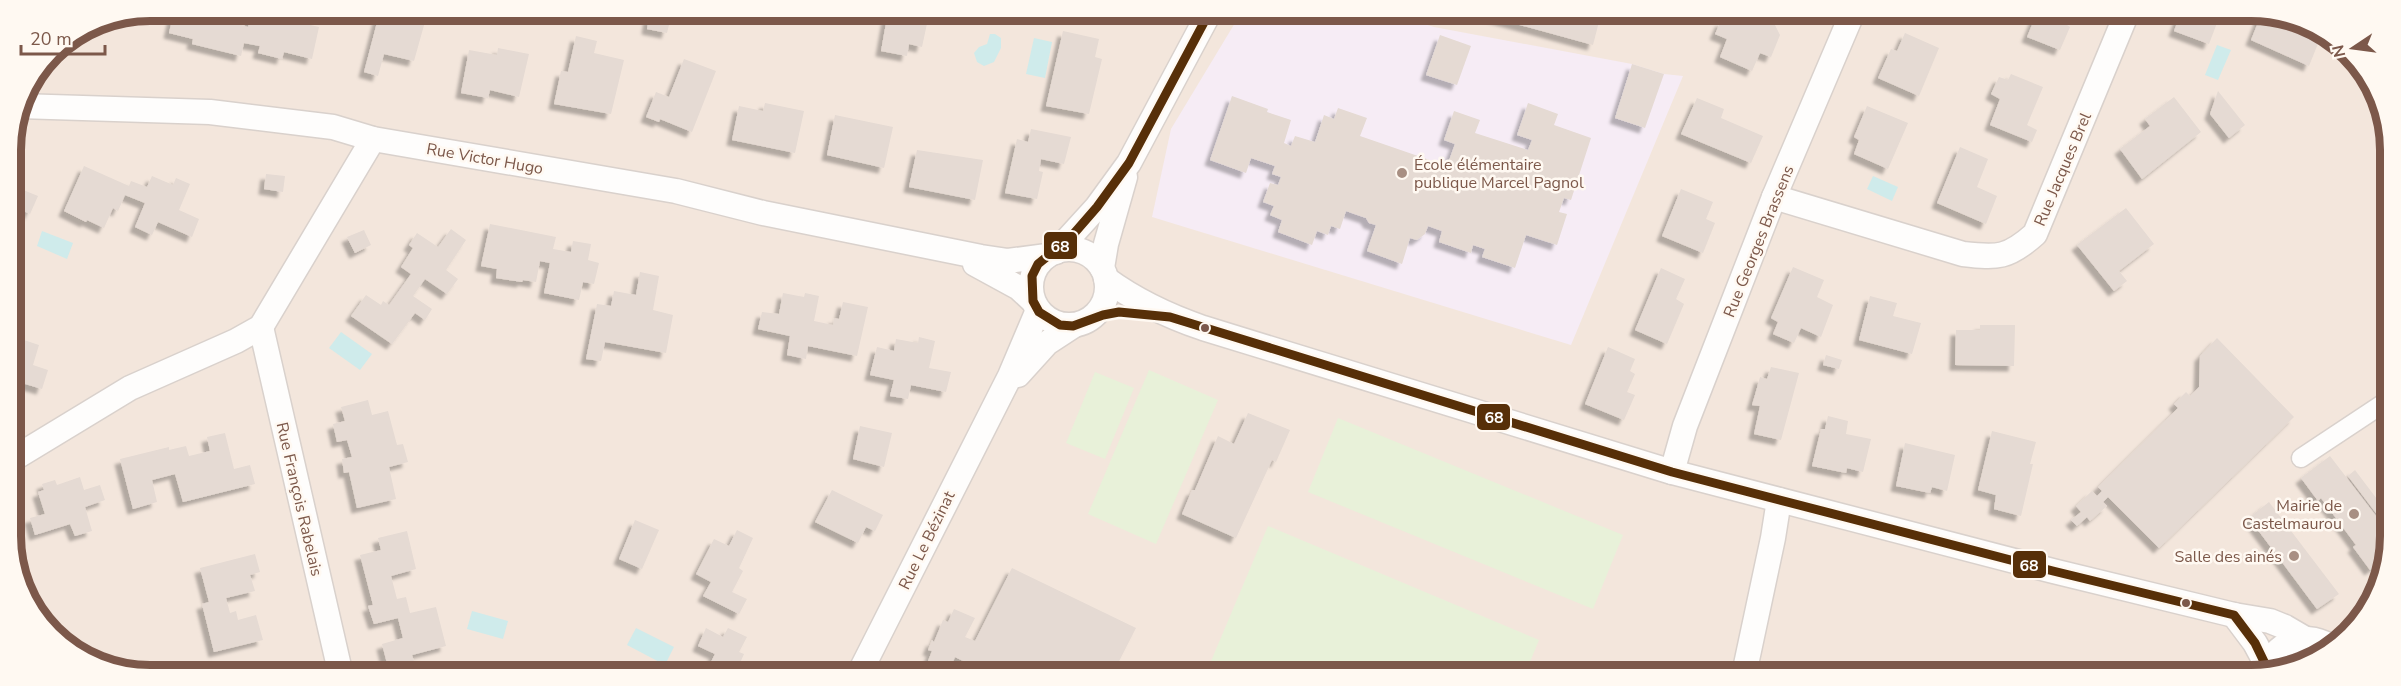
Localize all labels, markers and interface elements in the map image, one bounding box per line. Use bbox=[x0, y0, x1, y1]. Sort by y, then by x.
scale bar bbox=[21, 18, 105, 56]
north arrow bbox=[2323, 18, 2383, 78]
text: 20 m bbox=[30, 27, 72, 51]
text: N bbox=[2327, 43, 2351, 59]
street label: Rue Jacques Brel bbox=[2029, 109, 2097, 230]
street label: Rue Victor Hugo bbox=[425, 138, 545, 180]
place label: École élémentaire publique Marcel Pagnol bbox=[1414, 154, 1584, 194]
street label: Rue Georges Brassens bbox=[1718, 162, 1800, 321]
marker: École élémentaire publique Marcel Pagnol bbox=[1395, 166, 1409, 180]
line badge: 68 bbox=[1043, 231, 1078, 260]
text: 68 bbox=[1050, 236, 1070, 258]
unlabelled marker bbox=[1199, 322, 1211, 334]
line badge: 68 bbox=[1476, 403, 1511, 431]
text: 68 bbox=[1484, 407, 1504, 429]
street label: Rue François Rabelais bbox=[271, 420, 327, 578]
street label: Rue Le Bézinat bbox=[894, 487, 960, 593]
place label: Mairie de Castelmaurou bbox=[2242, 495, 2342, 535]
marker: Mairie de Castelmaurou bbox=[2347, 507, 2361, 521]
place label: Salle des ainés bbox=[2175, 546, 2282, 568]
marker: Salle des ainés bbox=[2287, 549, 2301, 563]
line badge: 68 bbox=[2012, 550, 2047, 579]
text: 68 bbox=[2019, 555, 2039, 577]
unlabelled marker bbox=[2180, 597, 2192, 609]

